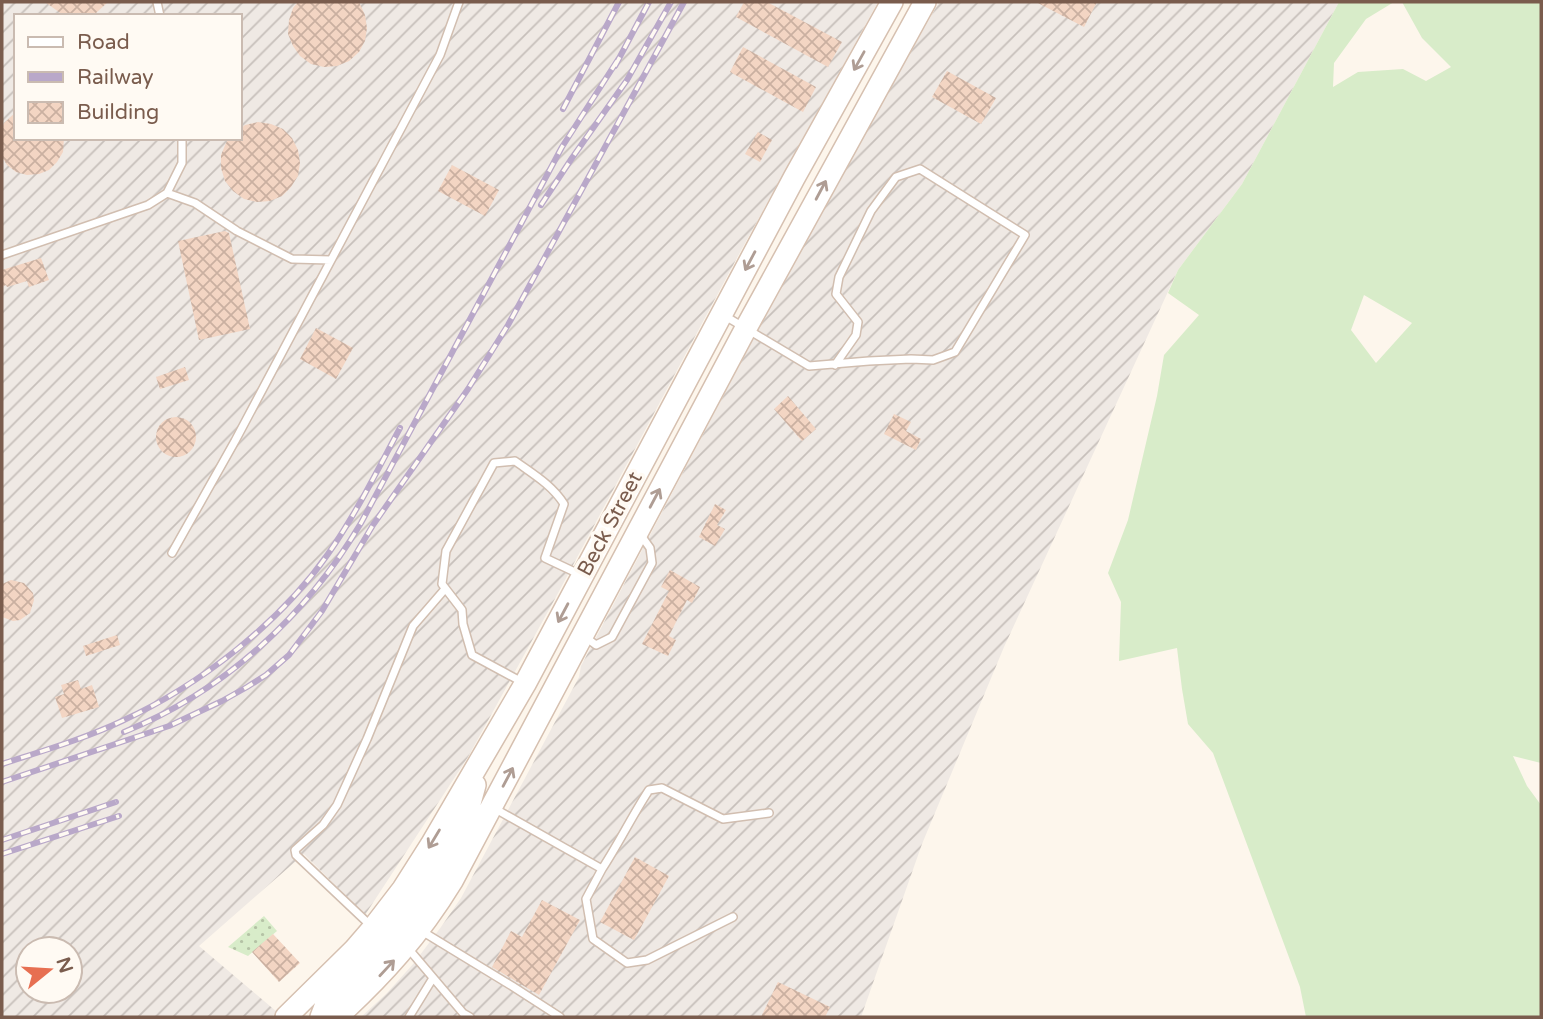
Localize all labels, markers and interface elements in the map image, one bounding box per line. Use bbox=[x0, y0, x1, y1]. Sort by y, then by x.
legend bbox=[14, 14, 242, 140]
text: Road bbox=[77, 30, 130, 55]
one-way arrow bbox=[852, 51, 866, 71]
text: Railway bbox=[77, 65, 154, 90]
text: Building bbox=[77, 100, 159, 125]
one-way arrow bbox=[815, 180, 828, 201]
one-way arrow bbox=[743, 250, 756, 271]
street label: Beck Street bbox=[572, 468, 648, 580]
one-way arrow bbox=[648, 489, 662, 509]
one-way arrow bbox=[556, 603, 570, 623]
one-way arrow bbox=[501, 767, 515, 788]
one-way arrow bbox=[427, 829, 441, 849]
north arrow bbox=[14, 935, 84, 1005]
text: N bbox=[51, 954, 77, 976]
one-way arrow bbox=[378, 960, 395, 977]

